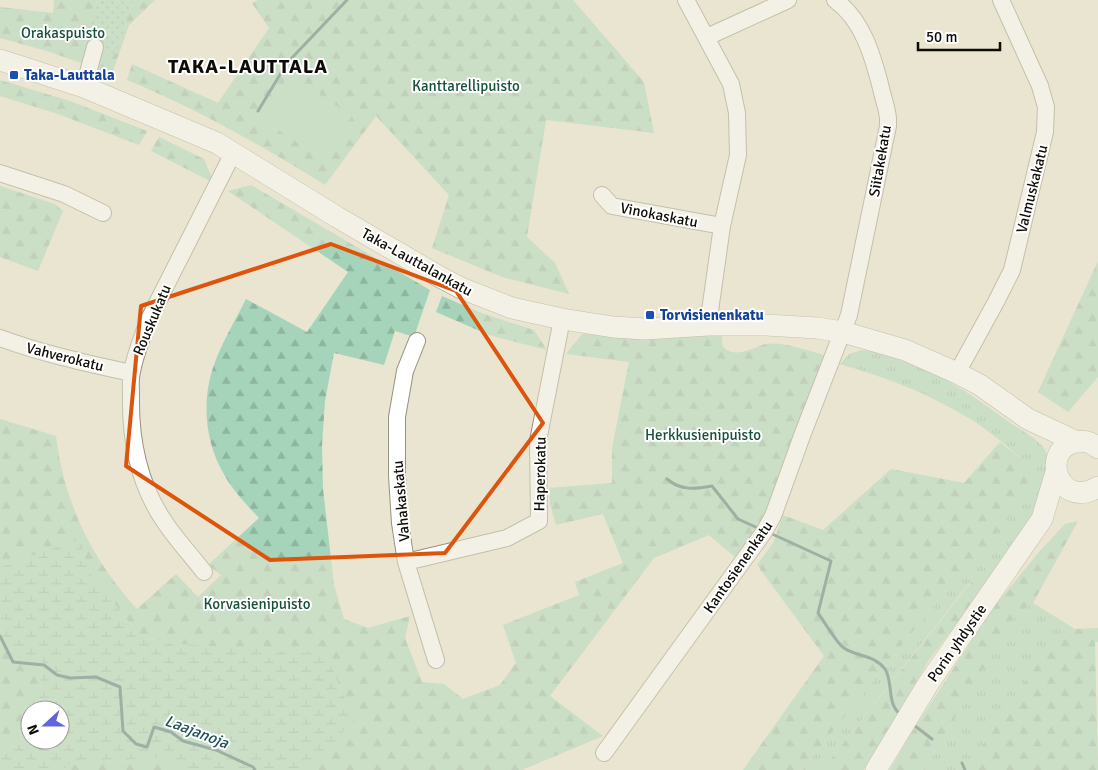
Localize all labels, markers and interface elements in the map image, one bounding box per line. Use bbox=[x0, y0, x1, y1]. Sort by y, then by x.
scale bar bbox=[918, 20, 1000, 52]
park label: Orakaspuisto bbox=[21, 24, 105, 42]
text: 50 m bbox=[926, 28, 957, 46]
district label: TAKA-LAUTTALA bbox=[168, 54, 328, 79]
place label: Taka-Lauttala bbox=[24, 66, 115, 84]
marker: Taka-Lauttala bbox=[8, 69, 20, 81]
park label: Kanttarellipuisto bbox=[412, 77, 520, 95]
street label: Siitakekatu bbox=[865, 124, 895, 198]
street label: Valmuskakatu bbox=[1012, 143, 1052, 235]
street label: Vinokaskatu bbox=[619, 199, 699, 231]
street label: Taka-Lauttalankatu bbox=[358, 224, 476, 300]
street label: Rouskukatu bbox=[129, 282, 175, 358]
place label: Torvisienenkatu bbox=[660, 306, 764, 324]
marker: Torvisienenkatu bbox=[644, 309, 656, 321]
street label: Vahverokatu bbox=[24, 339, 106, 375]
park label: Herkkusienipuisto bbox=[645, 426, 761, 444]
street label: Haperokatu bbox=[530, 437, 550, 511]
street label: Vahakaskatu bbox=[388, 460, 414, 542]
street label: Kantosienenkatu bbox=[700, 518, 776, 616]
park label: Korvasienipuisto bbox=[204, 595, 311, 613]
street label: Porin yhdystie bbox=[924, 601, 990, 685]
north arrow bbox=[20, 700, 70, 750]
water label: Laajanoja bbox=[162, 711, 232, 754]
text: N bbox=[24, 722, 43, 737]

